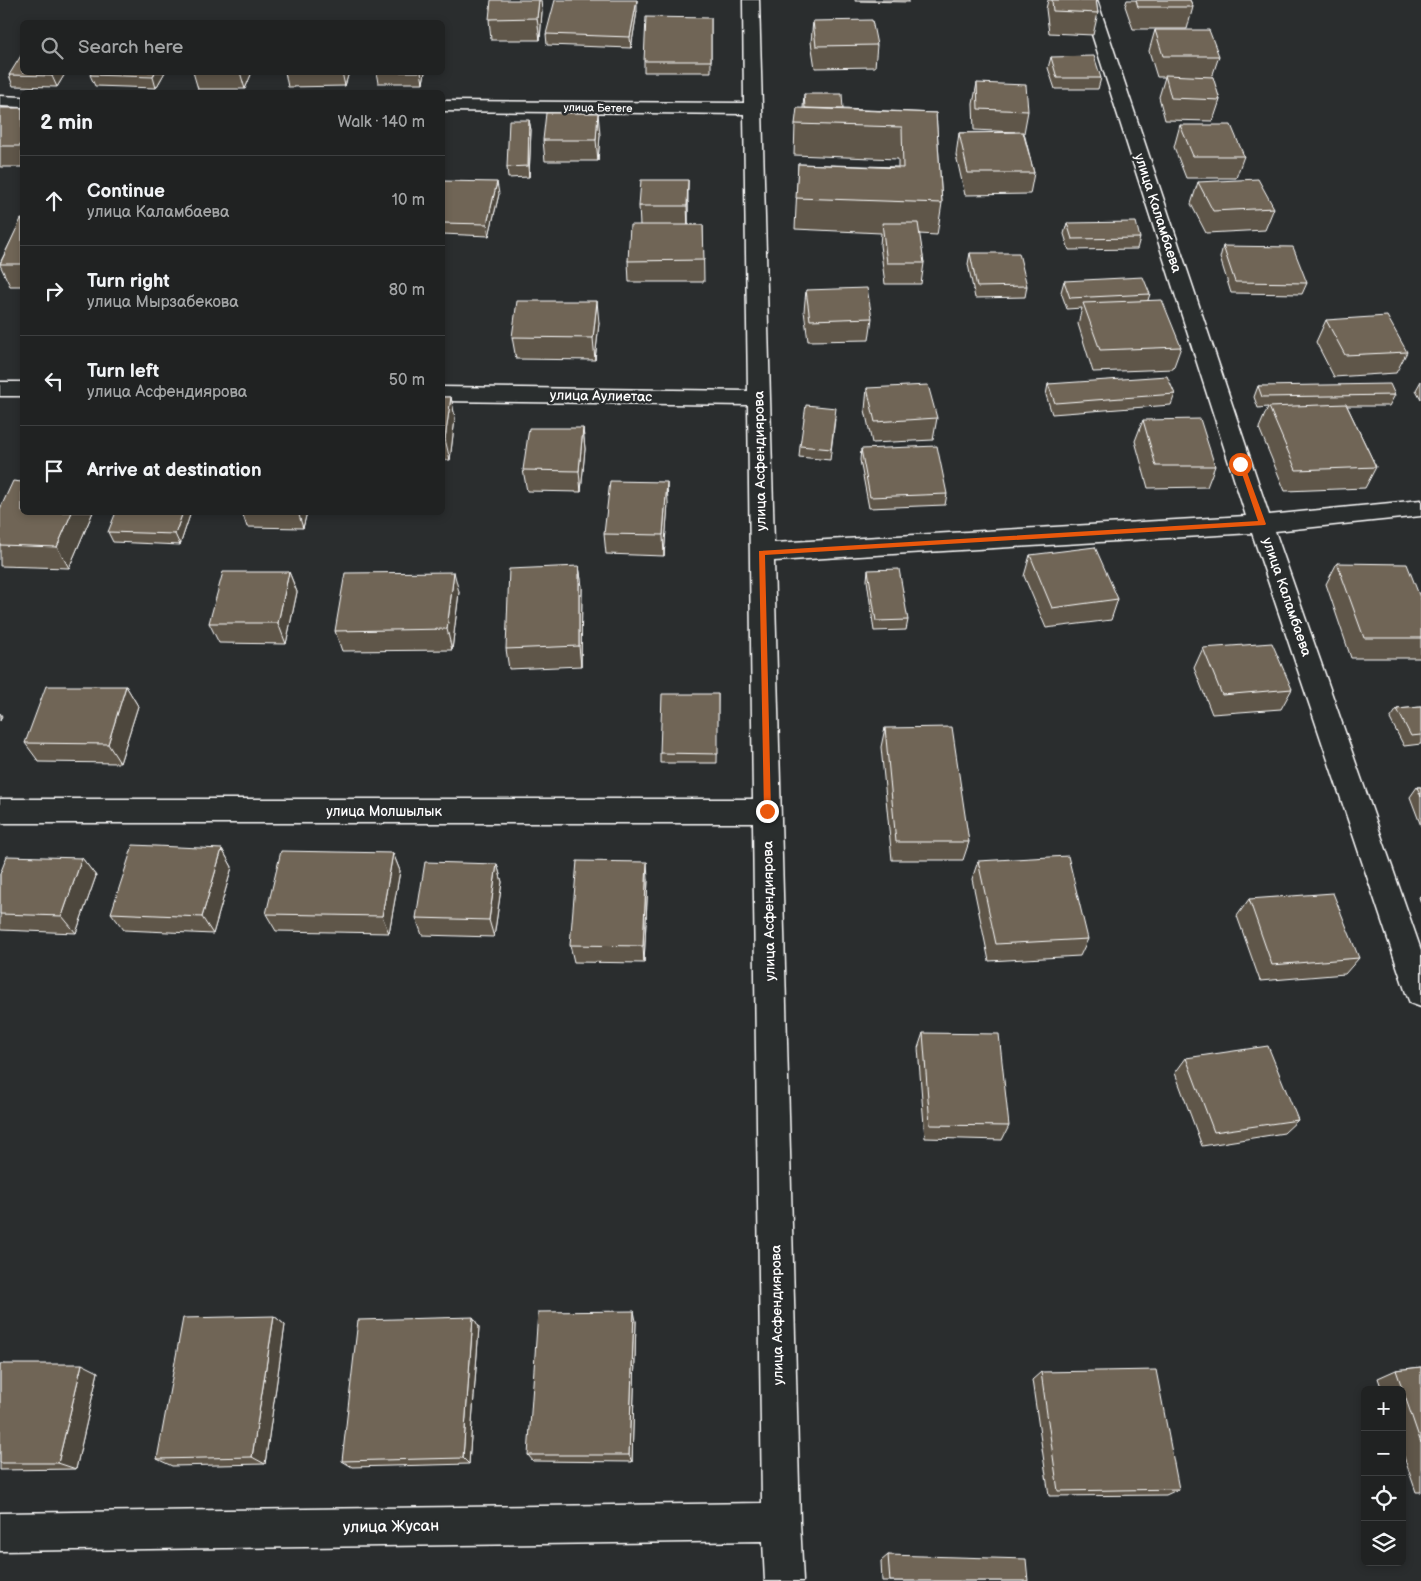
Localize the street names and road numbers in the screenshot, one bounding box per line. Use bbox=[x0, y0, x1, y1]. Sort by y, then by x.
street label: улица Бетеге bbox=[563, 101, 633, 115]
street label: улица Каламбаева bbox=[1131, 151, 1186, 276]
street label: улица Аулиетас bbox=[550, 387, 652, 405]
street label: улица Асфендиярова bbox=[750, 390, 770, 531]
street label: улица Каламбаева bbox=[1259, 535, 1316, 659]
street label: улица Молшылык bbox=[326, 803, 442, 820]
street label: улица Асфендиярова bbox=[759, 840, 779, 981]
street label: улица Асфендиярова bbox=[767, 1244, 787, 1385]
street label: улица Жусан bbox=[343, 1517, 439, 1537]

